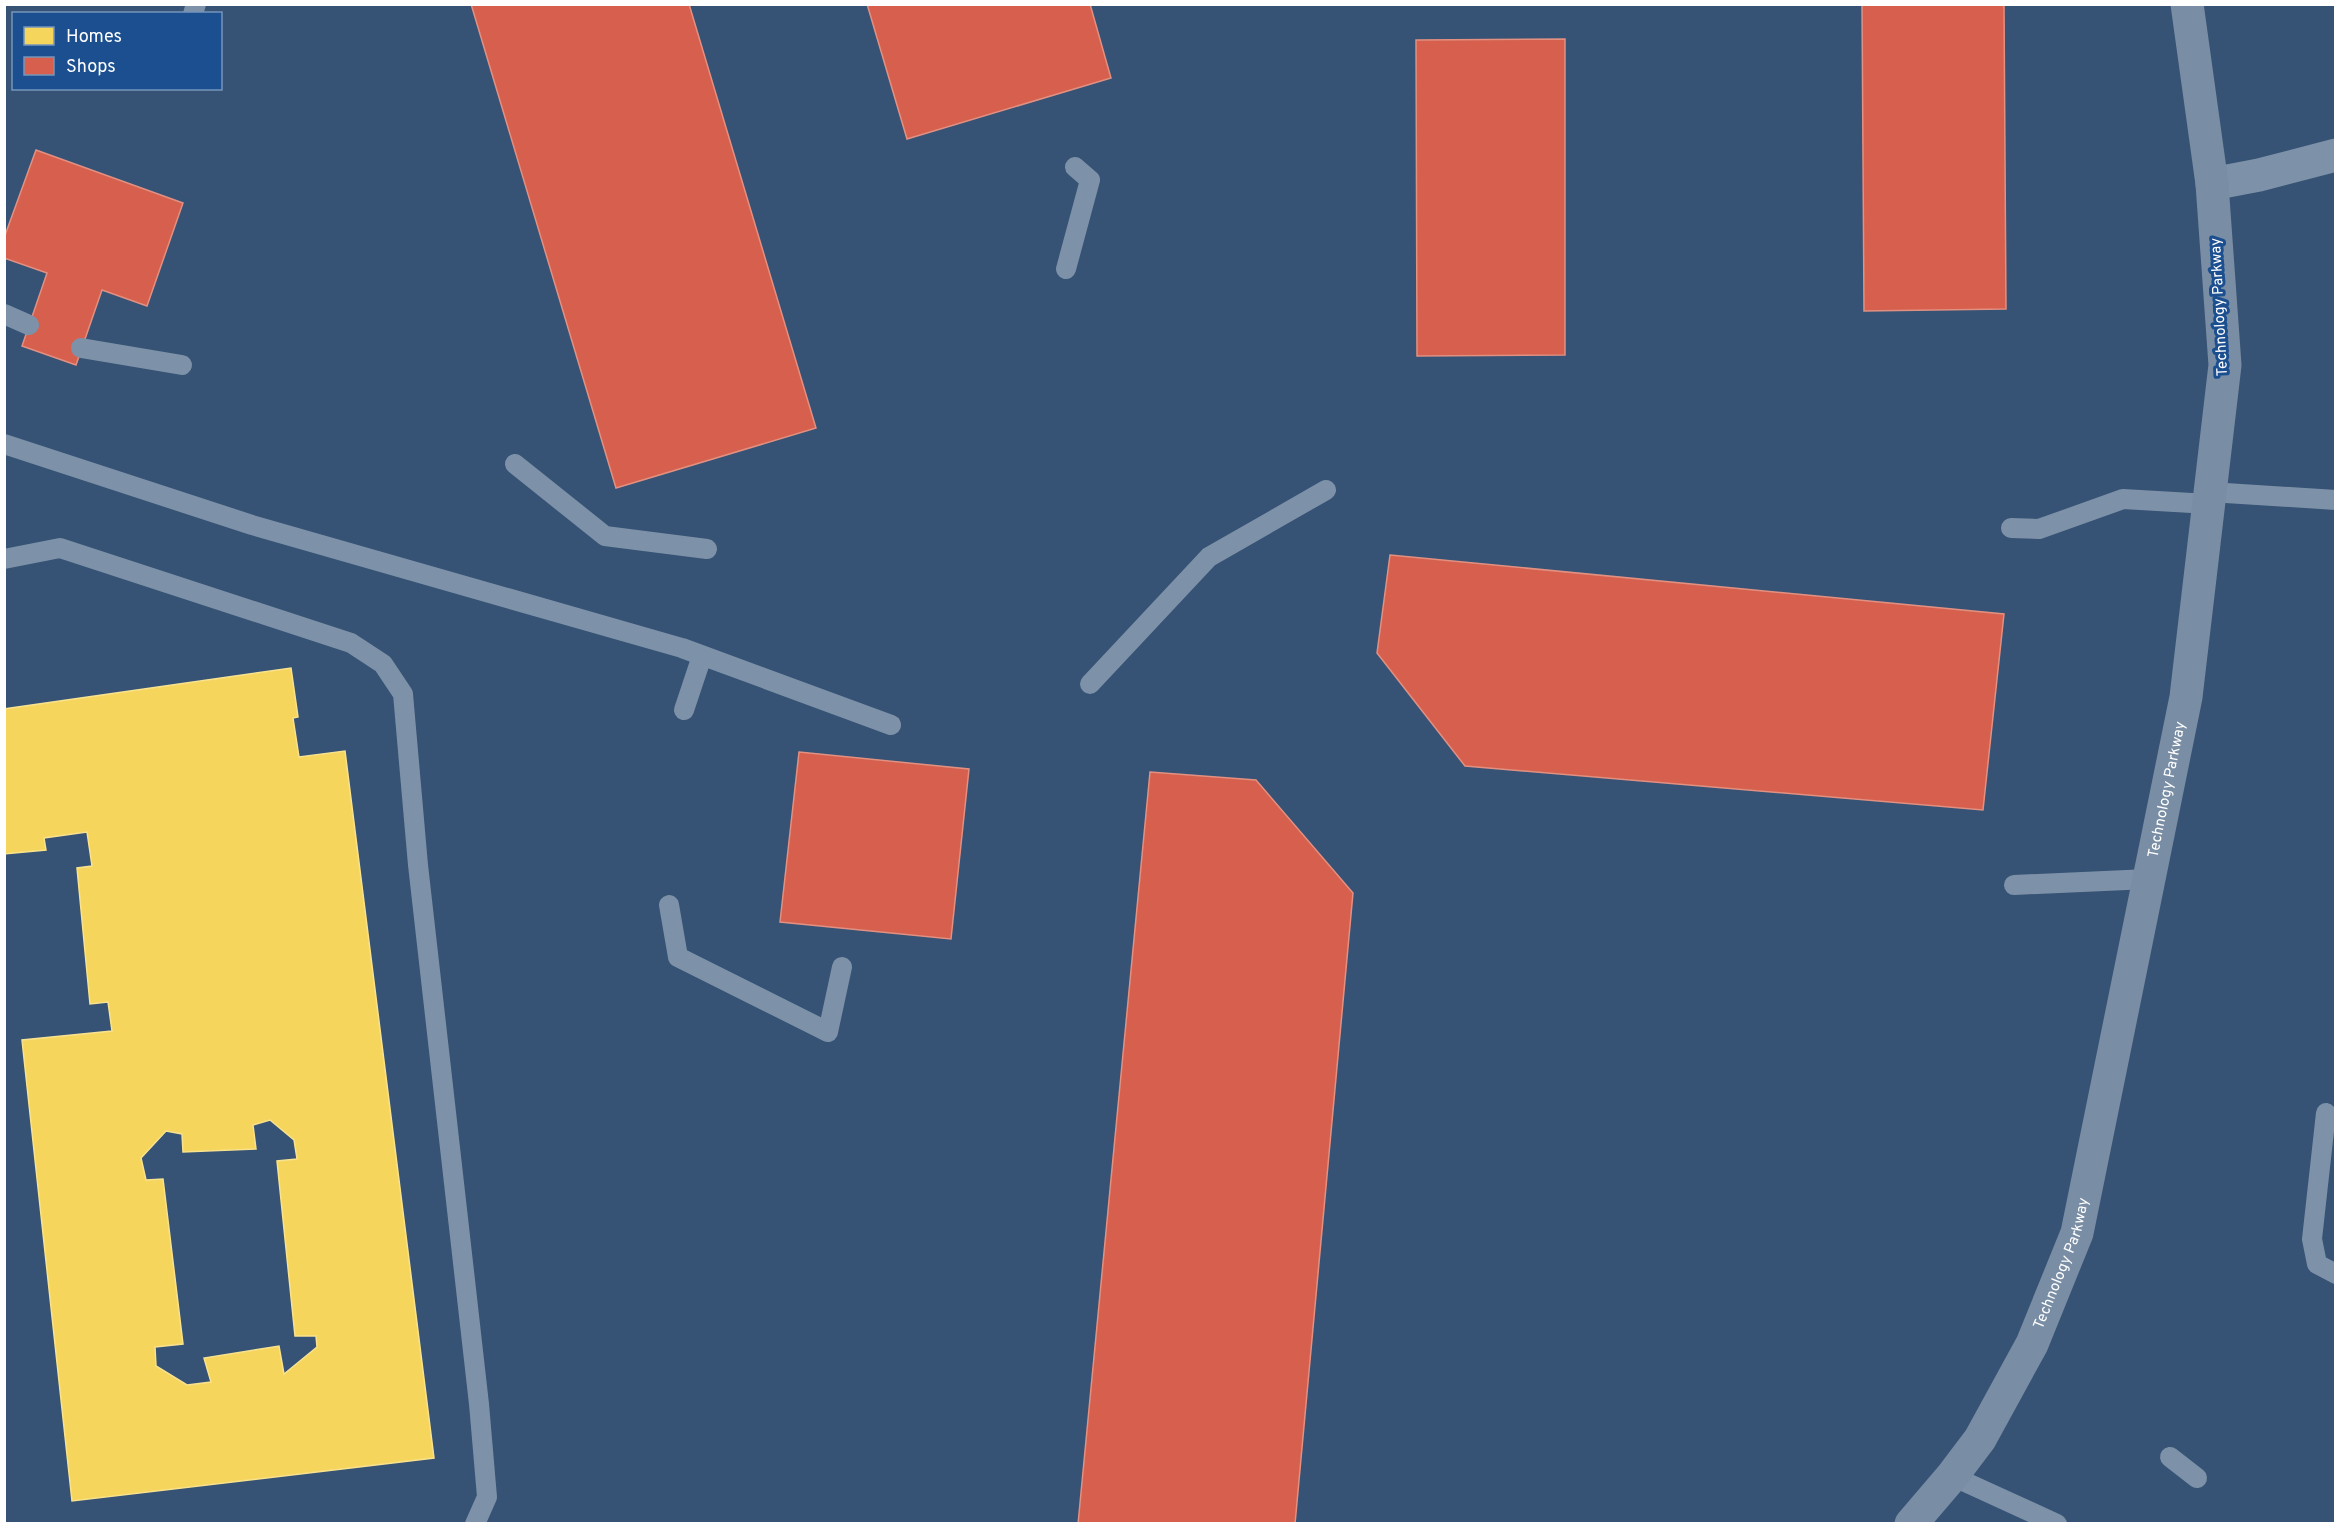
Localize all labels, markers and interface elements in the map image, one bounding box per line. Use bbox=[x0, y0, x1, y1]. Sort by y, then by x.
legend bbox=[12, 12, 222, 90]
text: Homes bbox=[66, 26, 122, 49]
text: Shops bbox=[66, 56, 116, 79]
street label: Technology Parkway bbox=[2207, 237, 2233, 377]
street label: Technology Parkway bbox=[2144, 720, 2190, 860]
street label: Technology Parkway bbox=[2030, 1196, 2093, 1332]

